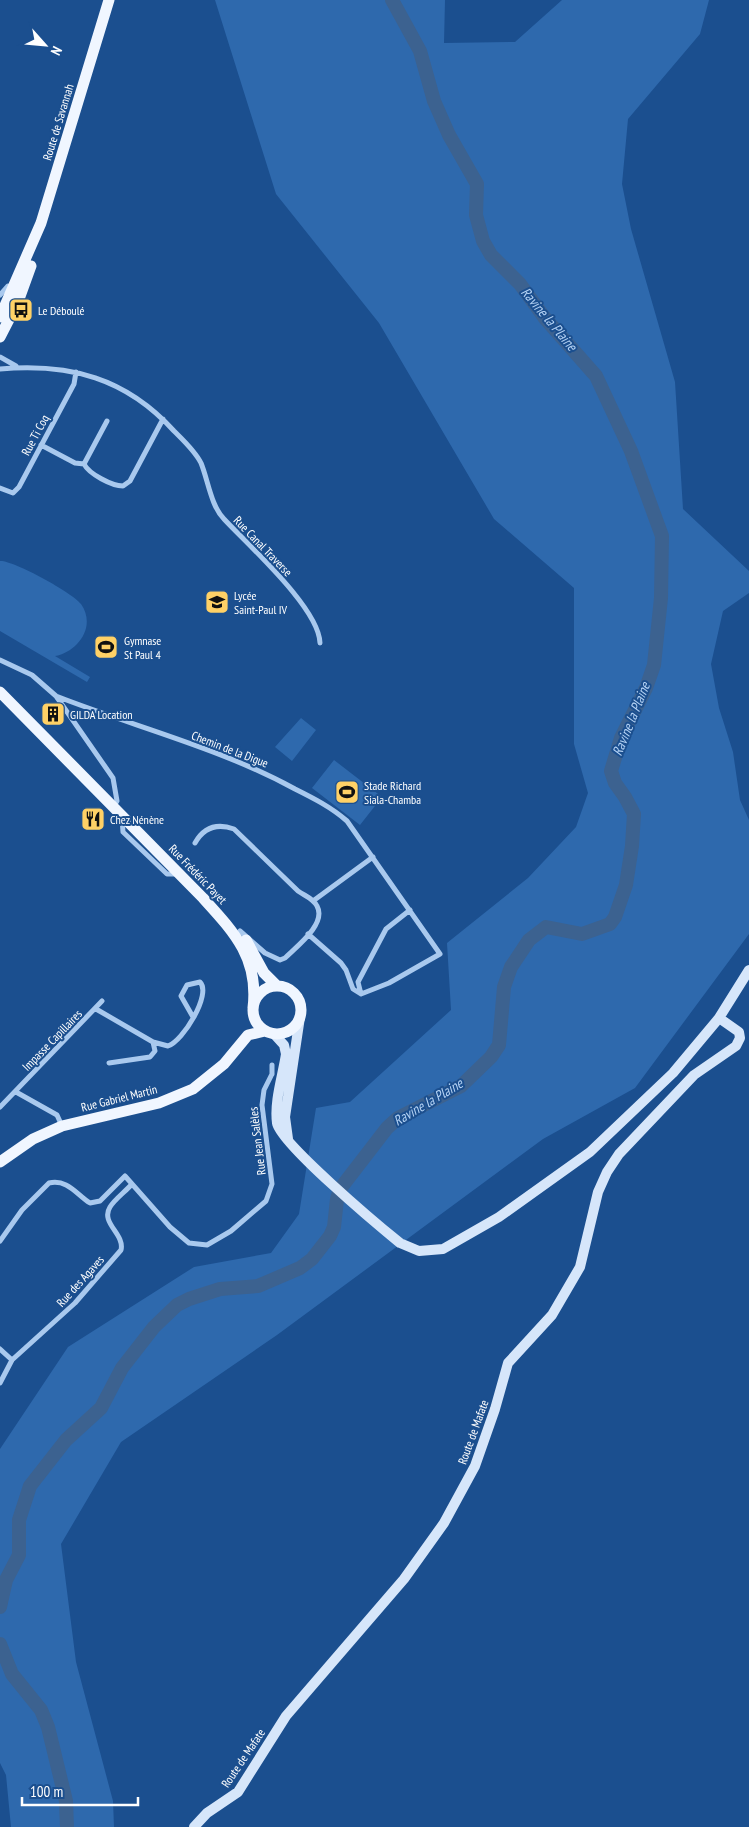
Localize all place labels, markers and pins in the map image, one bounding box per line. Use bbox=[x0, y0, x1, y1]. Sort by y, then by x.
bus stop icon: Le Déboulé bbox=[8, 297, 34, 323]
place label: Le Déboulé bbox=[38, 303, 85, 318]
place label: Lycée Saint-Paul IV bbox=[234, 588, 288, 617]
school or university icon: Lycée Saint-Paul IV bbox=[204, 589, 230, 615]
place label: Gymnase St Paul 4 bbox=[124, 633, 161, 662]
sports icon: Gymnase St Paul 4 bbox=[93, 634, 119, 660]
building icon: GILDA Location bbox=[40, 701, 66, 727]
place label: GILDA Location bbox=[70, 707, 133, 722]
place label: Stade Richard Siala-Chamba bbox=[364, 778, 421, 807]
sports icon: Stade Richard Siala-Chamba bbox=[334, 779, 360, 805]
restaurant icon: Chez Nénène bbox=[80, 806, 106, 832]
place label: Chez Nénène bbox=[110, 812, 164, 827]

